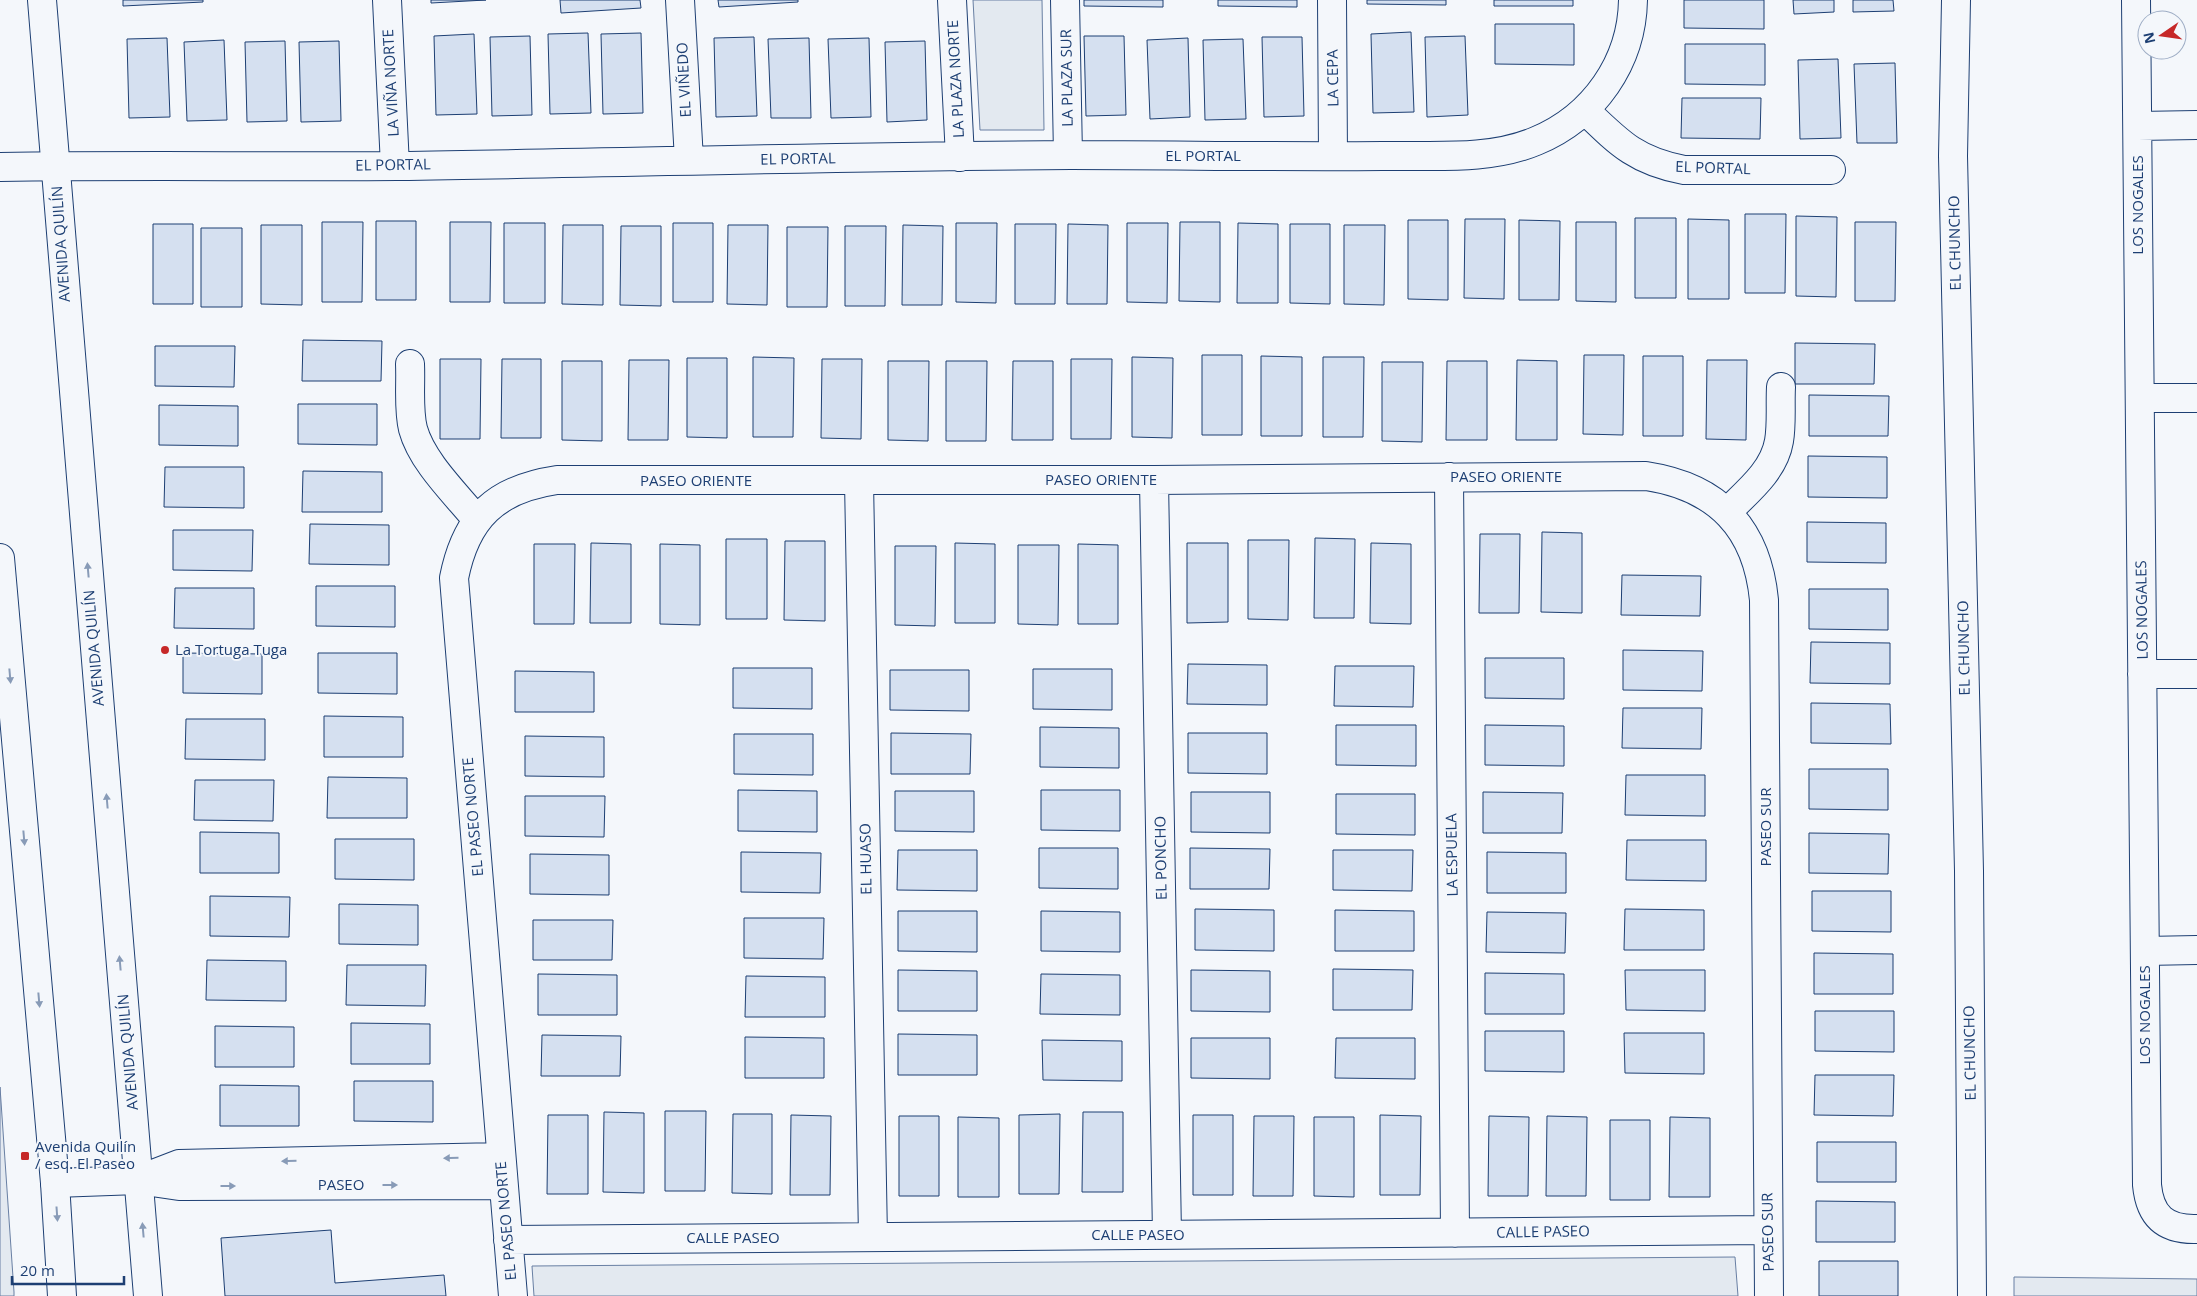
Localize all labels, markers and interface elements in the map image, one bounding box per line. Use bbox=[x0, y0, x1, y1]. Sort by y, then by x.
north arrow bbox=[2137, 10, 2187, 60]
street label: LA PLAZA NORTE bbox=[942, 19, 968, 139]
street label: LA PLAZA SUR bbox=[1055, 28, 1077, 127]
street label: LA VIÑA NORTE bbox=[377, 29, 403, 137]
text: N bbox=[2138, 30, 2159, 46]
street label: EL VIÑEDO bbox=[671, 42, 695, 118]
street label: LA CEPA bbox=[1321, 49, 1343, 107]
street label: EL PORTAL bbox=[1165, 145, 1241, 165]
street label: EL PORTAL bbox=[760, 147, 836, 169]
street label: EL PORTAL bbox=[355, 153, 431, 175]
street label: LOS NOGALES bbox=[2127, 155, 2147, 255]
street label: EL PORTAL bbox=[1675, 156, 1751, 178]
street label: AVENIDA QUILÍN bbox=[46, 185, 74, 303]
street label: EL CHUNCHO bbox=[1943, 195, 1965, 291]
street label: PASEO ORIENTE bbox=[1450, 466, 1562, 486]
street label: PASEO ORIENTE bbox=[1045, 469, 1157, 489]
street label: PASEO ORIENTE bbox=[640, 470, 752, 490]
street label: LOS NOGALES bbox=[2130, 560, 2152, 660]
one-way arrow bbox=[83, 562, 91, 578]
street label: AVENIDA QUILÍN bbox=[78, 589, 108, 707]
street label: EL CHUNCHO bbox=[1952, 600, 1974, 696]
place label: La Tortuga Tuga bbox=[175, 639, 287, 659]
marker: La Tortuga Tuga bbox=[159, 644, 171, 656]
one-way arrow bbox=[7, 669, 15, 685]
street label: EL PASEO NORTE bbox=[457, 757, 487, 877]
street label: PASEO SUR bbox=[1755, 787, 1775, 867]
one-way arrow bbox=[103, 793, 111, 809]
street label: LA ESPUELA bbox=[1440, 813, 1462, 897]
street label: EL PONCHO bbox=[1149, 816, 1171, 900]
street label: EL HUASO bbox=[854, 823, 876, 895]
one-way arrow bbox=[21, 830, 29, 846]
one-way arrow bbox=[116, 955, 124, 971]
street label: LOS NOGALES bbox=[2134, 965, 2154, 1065]
one-way arrow bbox=[35, 992, 43, 1008]
street label: AVENIDA QUILÍN bbox=[112, 993, 142, 1111]
street label: EL CHUNCHO bbox=[1958, 1005, 1980, 1101]
place label: Avenida Quilín / esq. El Paseo bbox=[35, 1136, 136, 1173]
marker: Avenida Quilín / esq. El Paseo bbox=[19, 1150, 31, 1162]
one-way arrow bbox=[443, 1154, 459, 1162]
one-way arrow bbox=[281, 1157, 297, 1165]
street label: EL PASEO NORTE bbox=[490, 1161, 520, 1281]
street label: PASEO bbox=[318, 1174, 364, 1194]
one-way arrow bbox=[383, 1181, 399, 1189]
one-way arrow bbox=[220, 1182, 236, 1190]
street label: PASEO SUR bbox=[1756, 1192, 1778, 1272]
one-way arrow bbox=[53, 1207, 61, 1223]
street label: CALLE PASEO bbox=[1496, 1220, 1590, 1242]
one-way arrow bbox=[139, 1222, 147, 1238]
street label: CALLE PASEO bbox=[1091, 1224, 1185, 1244]
street label: CALLE PASEO bbox=[686, 1227, 780, 1247]
scale bar bbox=[12, 1254, 125, 1286]
text: 20 m bbox=[20, 1260, 55, 1280]

